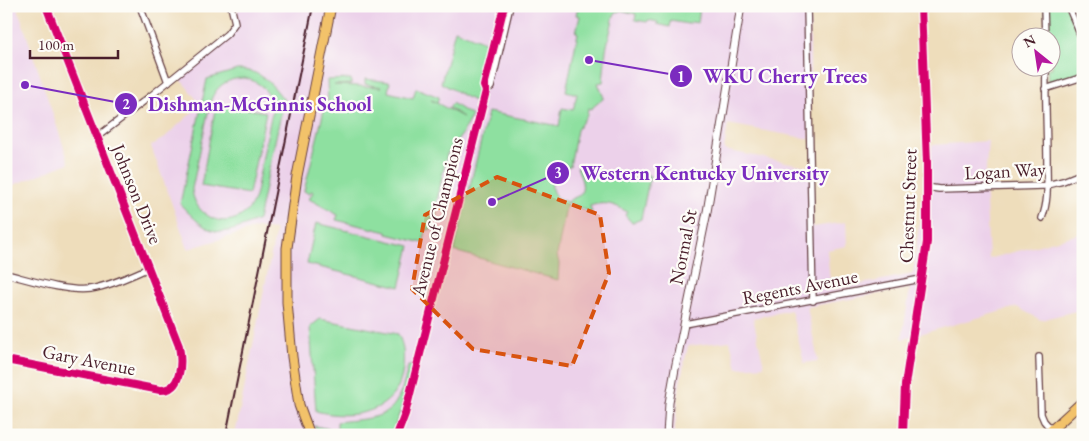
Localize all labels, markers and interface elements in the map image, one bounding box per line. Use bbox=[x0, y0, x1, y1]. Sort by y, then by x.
scale bar bbox=[30, 28, 118, 60]
north arrow bbox=[1012, 28, 1062, 78]
text: N bbox=[1020, 30, 1039, 51]
text: 100 m bbox=[38, 35, 75, 54]
callout: WKU Cherry Trees bbox=[668, 59, 878, 94]
text: WKU Cherry Trees bbox=[703, 63, 867, 89]
text: 1 bbox=[677, 67, 685, 86]
callout: Dishman-McGinnis School bbox=[113, 87, 382, 122]
text: Dishman-McGinnis School bbox=[148, 91, 372, 117]
text: 2 bbox=[122, 94, 130, 113]
street label: Avenue of Champions bbox=[405, 135, 469, 300]
street label: Johnson Drive bbox=[105, 139, 168, 248]
street label: Chestnut Street bbox=[894, 148, 922, 264]
callout: Western Kentucky University bbox=[546, 156, 839, 191]
street label: Logan Way bbox=[964, 156, 1047, 186]
text: Western Kentucky University bbox=[581, 160, 829, 186]
text: 3 bbox=[554, 163, 562, 182]
street label: Normal St bbox=[663, 207, 703, 287]
street label: Regents Avenue bbox=[740, 264, 860, 310]
street label: Gary Avenue bbox=[40, 339, 138, 381]

